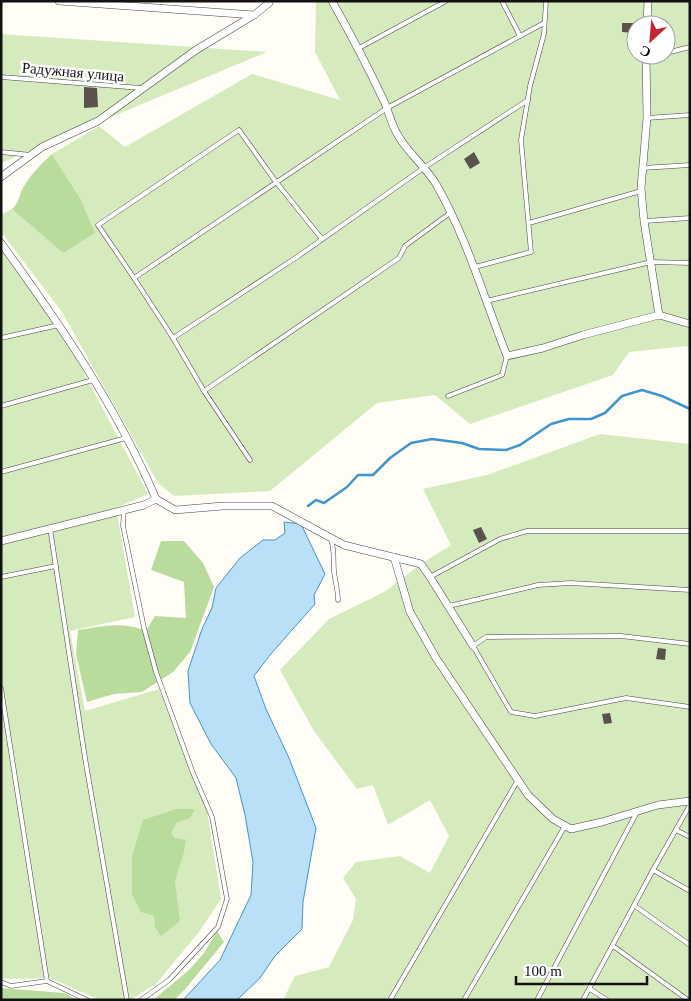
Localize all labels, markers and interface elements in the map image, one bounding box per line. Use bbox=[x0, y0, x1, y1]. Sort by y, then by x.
north arrow bbox=[626, 15, 676, 65]
text: С bbox=[638, 42, 653, 60]
street label: Радужная улица bbox=[21, 60, 125, 84]
scale bar bbox=[516, 954, 647, 986]
text: 100 m bbox=[524, 963, 562, 979]

